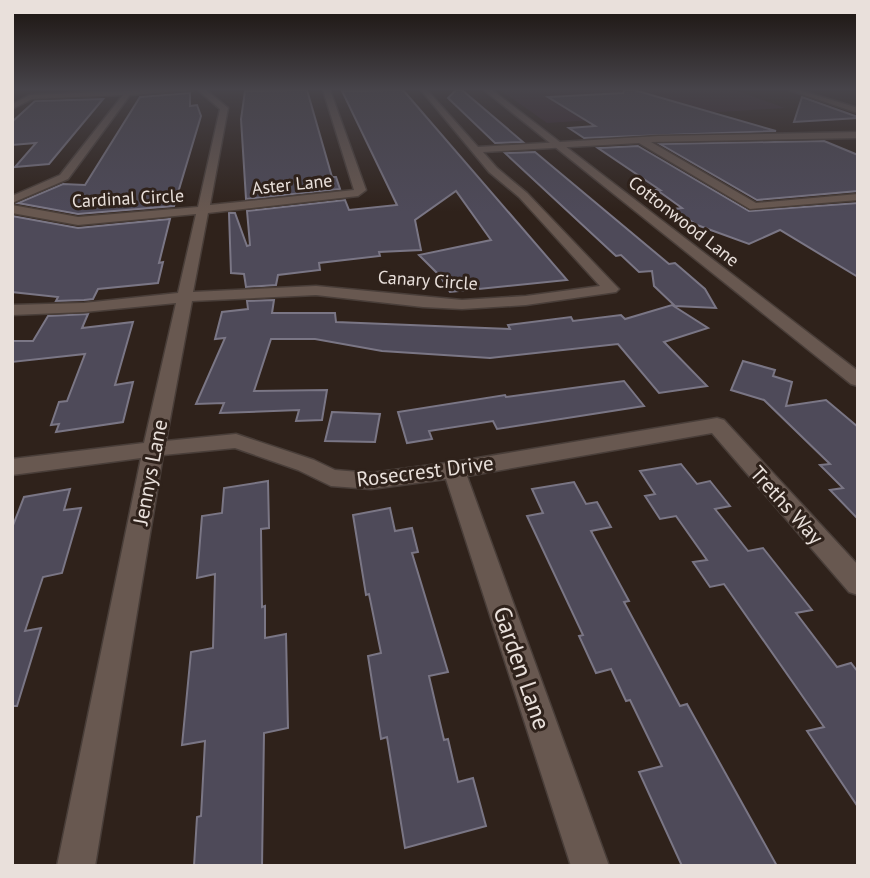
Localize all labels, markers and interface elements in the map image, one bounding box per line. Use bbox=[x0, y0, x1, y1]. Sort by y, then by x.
street label: Aster Lane bbox=[251, 168, 333, 200]
street label: Cottonwood Lane bbox=[624, 171, 744, 271]
street label: Cardinal Circle bbox=[71, 184, 185, 212]
street label: Canary Circle bbox=[377, 265, 479, 295]
street label: Jennys Lane bbox=[126, 417, 173, 528]
street label: Rosecrest Drive bbox=[355, 449, 495, 493]
street label: Treths Way bbox=[745, 460, 830, 550]
street label: Garden Lane bbox=[486, 602, 558, 734]

